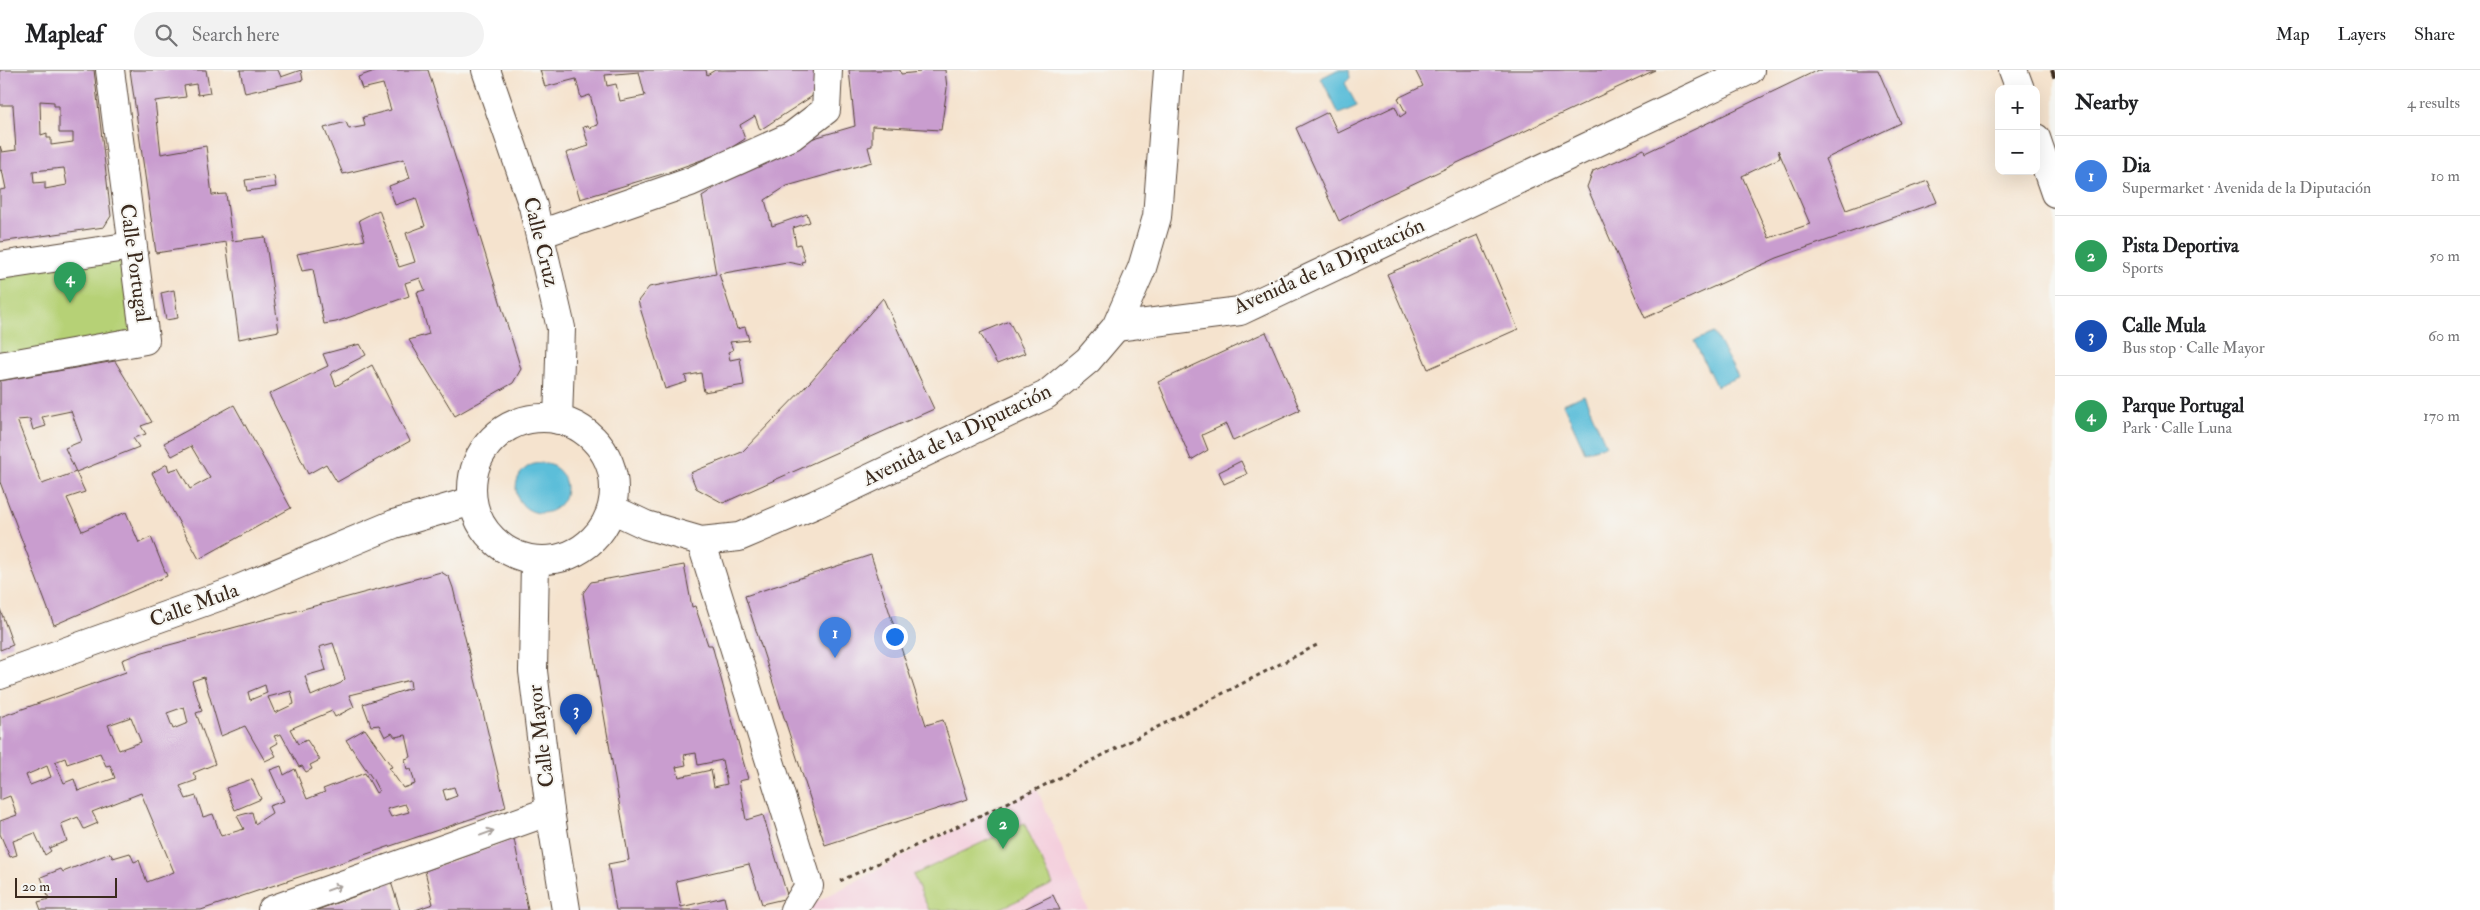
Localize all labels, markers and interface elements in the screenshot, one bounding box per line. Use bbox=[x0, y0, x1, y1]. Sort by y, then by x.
search box bbox=[134, 12, 484, 57]
text: Mapleaf bbox=[25, 19, 104, 50]
icon: search bbox=[152, 21, 180, 49]
text: Search here bbox=[192, 23, 279, 47]
text: Map bbox=[2276, 23, 2310, 46]
text: Layers bbox=[2338, 23, 2386, 46]
text: Share bbox=[2414, 23, 2455, 46]
map controls bbox=[1995, 85, 2040, 175]
button: + bbox=[1995, 85, 2040, 130]
text: Nearby bbox=[2075, 89, 2138, 116]
text: 4 results bbox=[2407, 93, 2460, 113]
button: − bbox=[1995, 130, 2040, 175]
text: Dia bbox=[2122, 154, 2150, 178]
text: 1 bbox=[2088, 166, 2094, 186]
text: 10 m bbox=[2430, 166, 2460, 186]
text: Supermarket · Avenida de la Diputación bbox=[2122, 178, 2371, 198]
street label: Calle Cruz bbox=[517, 194, 565, 290]
street label: Calle Portugal bbox=[113, 202, 157, 325]
street label: Avenida de la Diputación bbox=[1228, 212, 1429, 321]
text: Pista Deportiva bbox=[2122, 234, 2239, 258]
text: 2 bbox=[2087, 246, 2095, 266]
text: 50 m bbox=[2429, 246, 2460, 266]
text: Sports bbox=[2122, 258, 2163, 278]
pin: 4 bbox=[54, 262, 86, 303]
text: Calle Mula bbox=[2122, 314, 2206, 338]
text: 3 bbox=[2088, 326, 2094, 346]
text: 60 m bbox=[2428, 326, 2460, 346]
text: Bus stop · Calle Mayor bbox=[2122, 338, 2265, 358]
street label: Avenida de la Diputación bbox=[857, 378, 1056, 493]
text: Parque Portugal bbox=[2122, 394, 2244, 418]
text: 4 bbox=[2087, 406, 2095, 426]
text: 170 m bbox=[2423, 406, 2460, 426]
text: Park · Calle Luna bbox=[2122, 418, 2232, 438]
street label: Calle Mula bbox=[146, 576, 242, 634]
pin: 1 bbox=[819, 617, 851, 658]
your location bbox=[882, 624, 908, 650]
street label: Calle Mayor bbox=[521, 683, 561, 789]
pin: 3 bbox=[560, 694, 592, 735]
pin: 2 bbox=[987, 808, 1019, 849]
one-way arrow bbox=[479, 828, 494, 837]
scale bar bbox=[15, 875, 118, 898]
text: 20 m bbox=[22, 878, 50, 895]
one-way arrow bbox=[326, 883, 341, 892]

